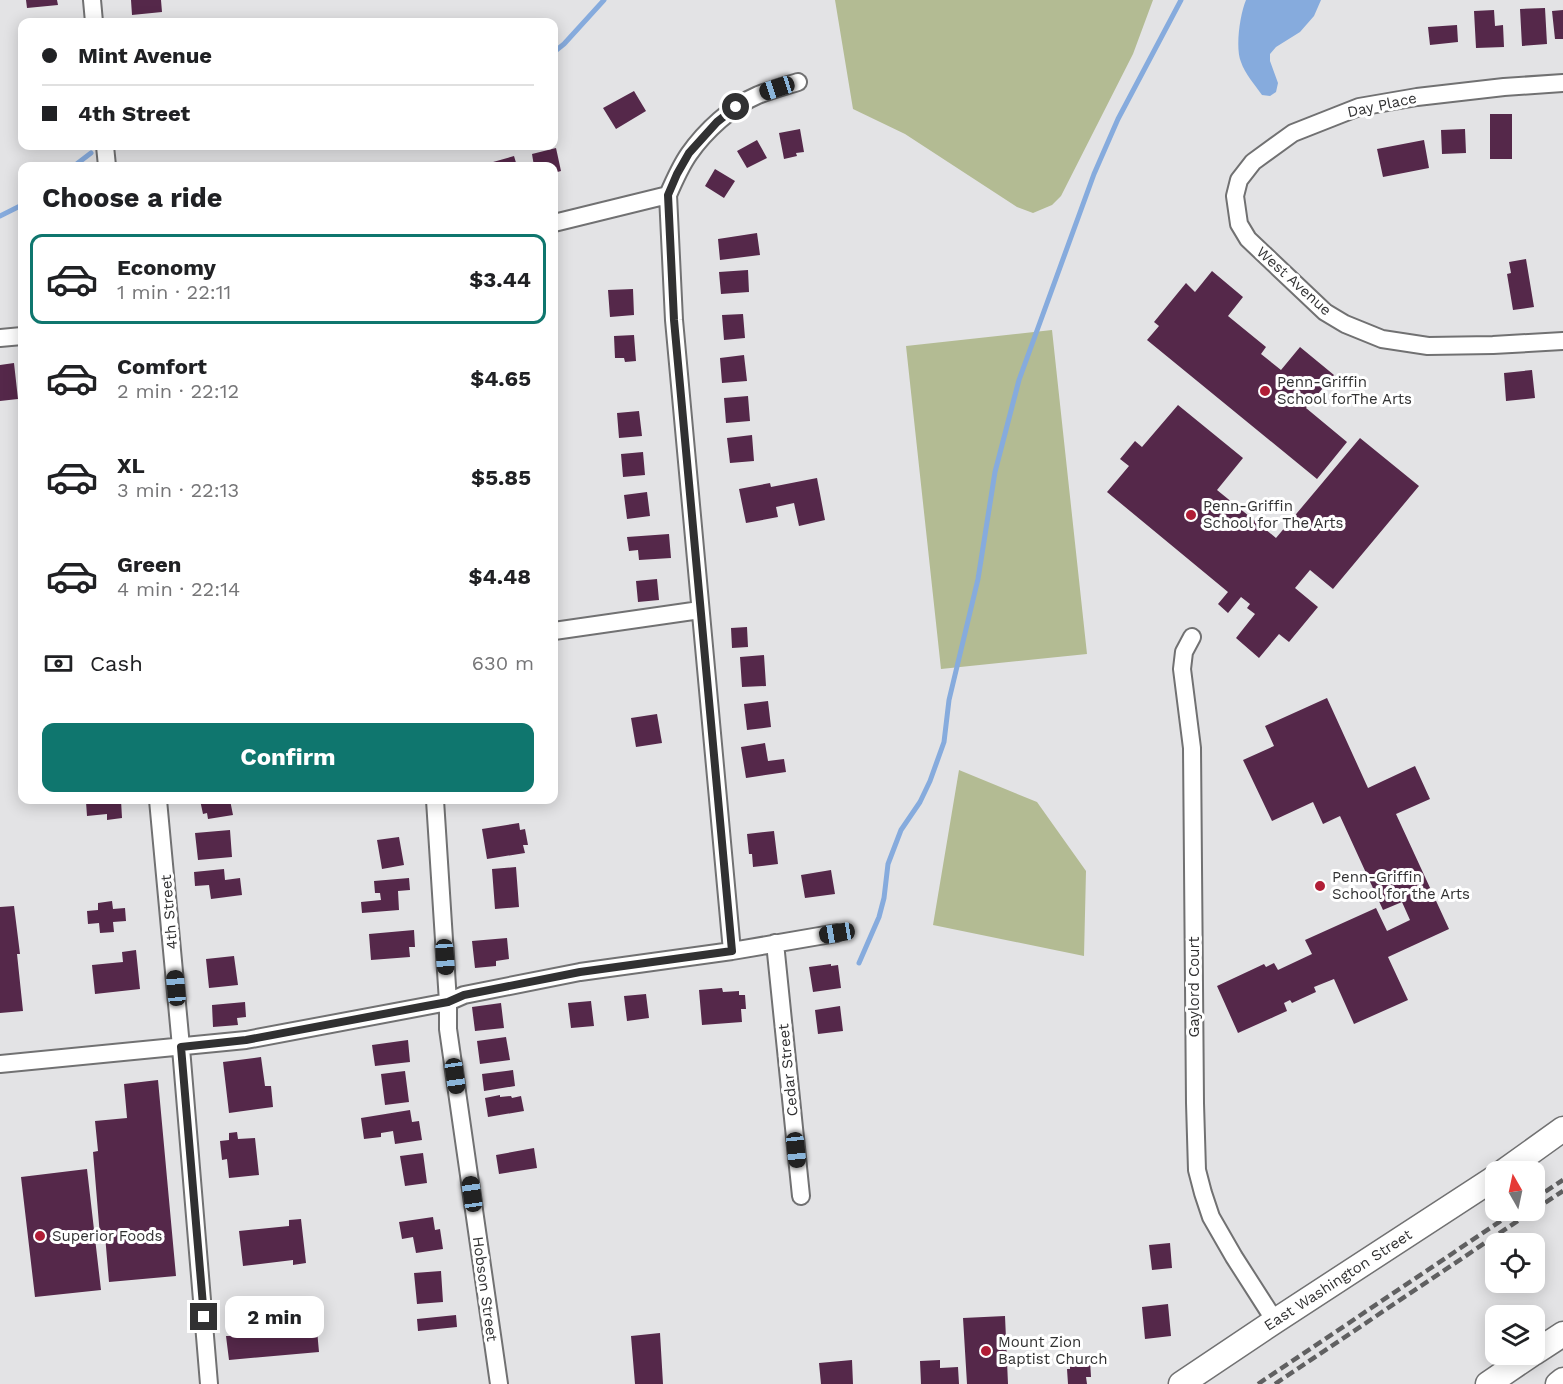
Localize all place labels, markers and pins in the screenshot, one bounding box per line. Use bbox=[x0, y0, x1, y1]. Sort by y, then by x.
place label: Penn-Griffin School forThe Arts bbox=[1277, 373, 1412, 408]
marker: Penn-Griffin School forThe Arts bbox=[1258, 384, 1272, 398]
place label: Penn-Griffin School for The Arts bbox=[1203, 497, 1343, 532]
marker: Penn-Griffin School for The Arts bbox=[1184, 508, 1198, 522]
place label: Penn-Griffin School for the Arts bbox=[1332, 868, 1470, 903]
marker: Penn-Griffin School for the Arts bbox=[1313, 879, 1327, 893]
place label: Superior Foods bbox=[52, 1227, 163, 1245]
marker: Superior Foods bbox=[33, 1229, 47, 1243]
place label: Mount Zion Baptist Church bbox=[998, 1333, 1108, 1368]
marker: Mount Zion Baptist Church bbox=[979, 1344, 993, 1358]

